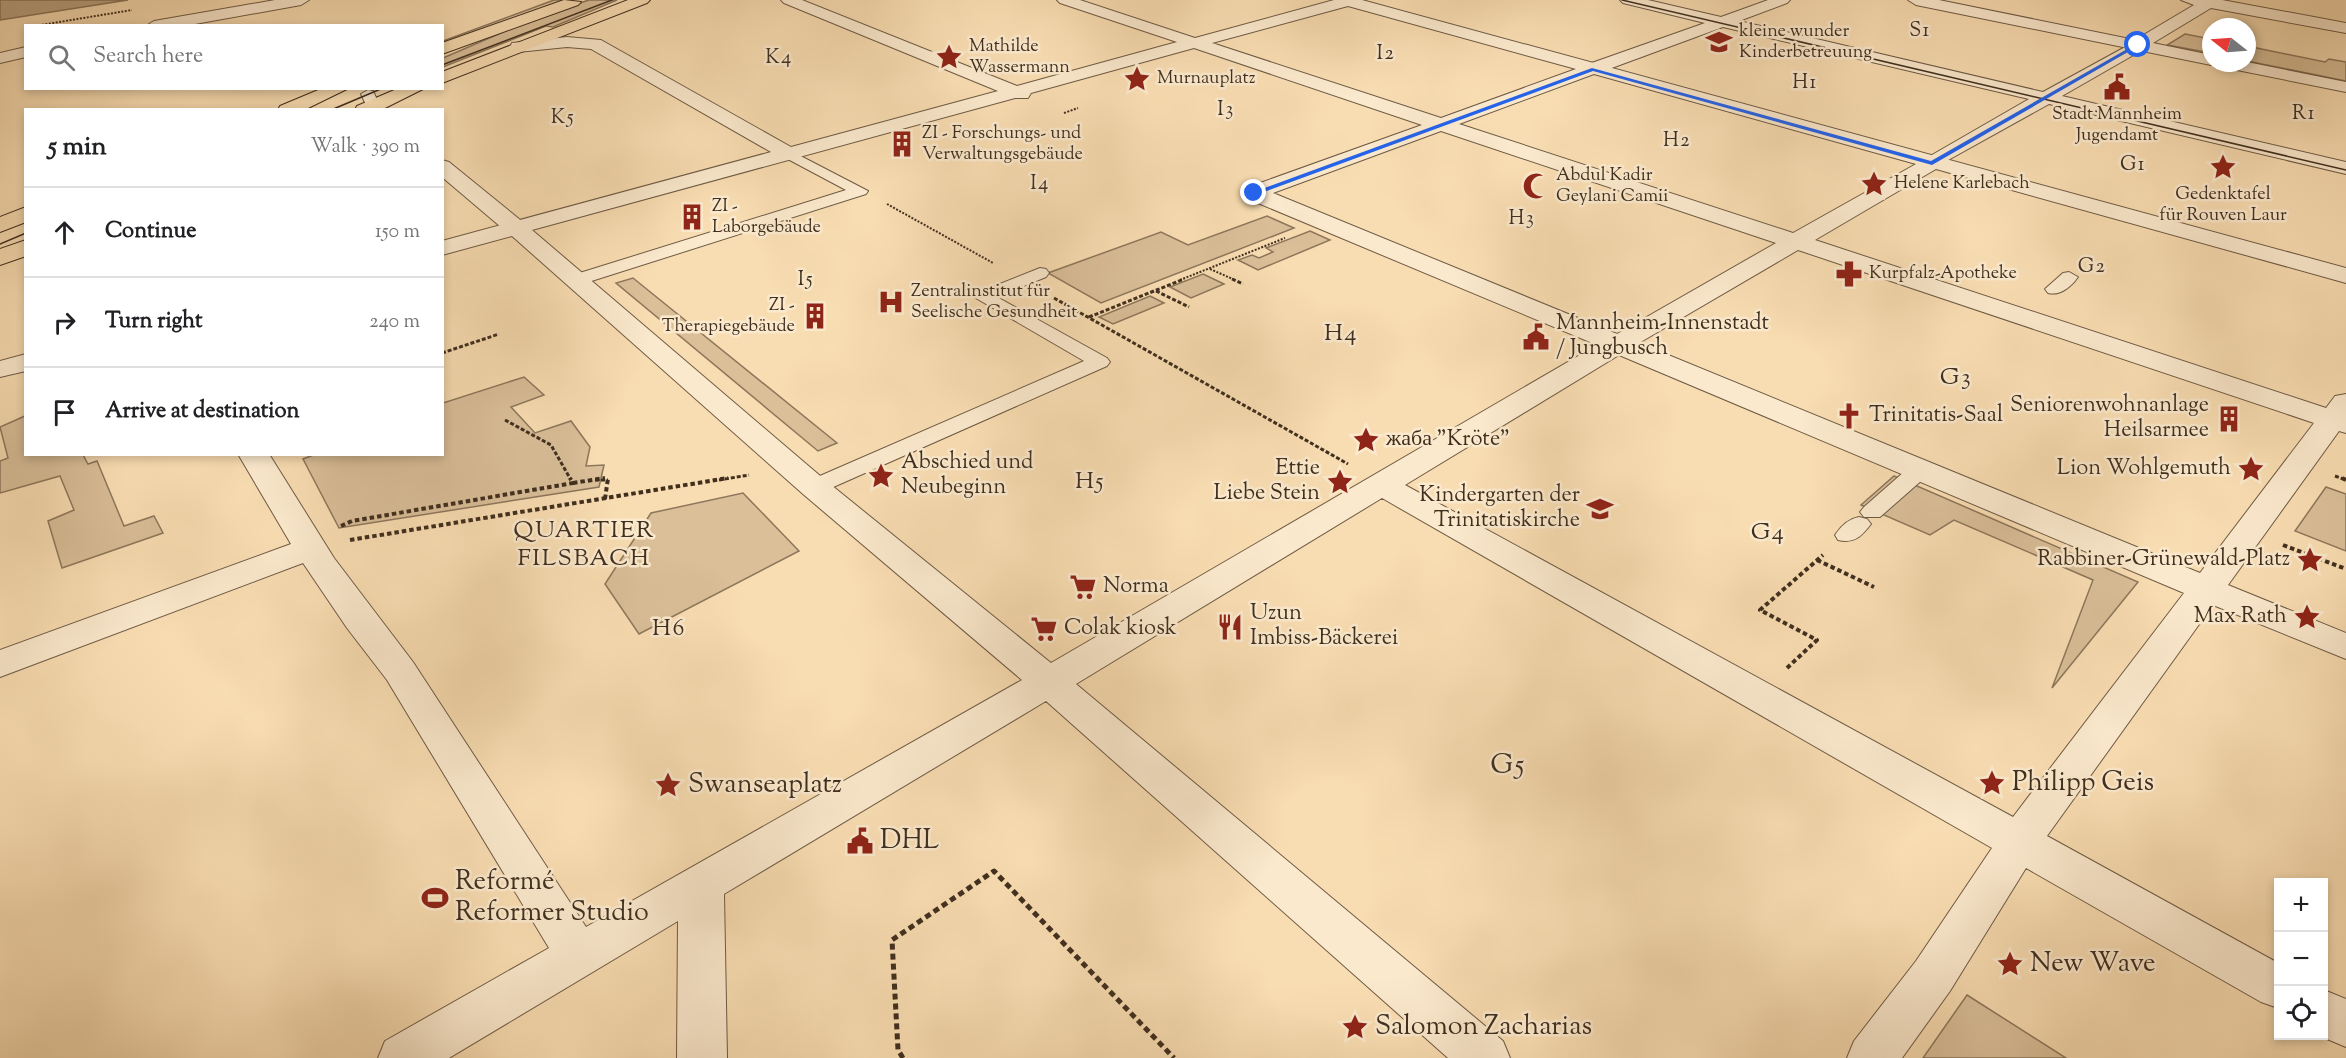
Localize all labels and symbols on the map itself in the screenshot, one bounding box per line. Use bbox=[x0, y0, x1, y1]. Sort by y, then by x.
district label: S1 bbox=[1909, 17, 1931, 46]
north arrow bbox=[2202, 18, 2256, 72]
place label: kleine wunder Kinderbetreuung bbox=[1739, 19, 1872, 66]
school or university icon: kleine wunder Kinderbetreuung bbox=[1704, 27, 1734, 57]
route start bbox=[2124, 31, 2150, 57]
place label: Mathilde Wassermann bbox=[969, 34, 1070, 81]
district label: I2 bbox=[1377, 40, 1395, 69]
place icon: Mathilde Wassermann bbox=[934, 42, 964, 72]
district label: K4 bbox=[765, 44, 793, 73]
place icon: Murnauplatz bbox=[1122, 64, 1152, 94]
place label: Murnauplatz bbox=[1157, 66, 1256, 92]
district label: H1 bbox=[1792, 69, 1818, 98]
public building icon: Stadt Mannheim Jugendamt bbox=[2102, 72, 2132, 102]
district label: I3 bbox=[1217, 96, 1235, 125]
district label: R1 bbox=[2292, 100, 2316, 129]
place label: Stadt Mannheim Jugendamt bbox=[2052, 102, 2182, 149]
district label: K5 bbox=[551, 104, 575, 133]
place label: ZI - Forschungs- und Verwaltungsgebäude bbox=[922, 121, 1083, 168]
district label: H2 bbox=[1663, 127, 1691, 156]
building icon: ZI - Forschungs- und Verwaltungsgebäude bbox=[887, 129, 917, 159]
district label: G1 bbox=[2120, 151, 2146, 180]
place icon: Gedenktafel für Rouven Laur bbox=[2208, 152, 2238, 182]
place label: Abdul Kadir Geylani Camii bbox=[1556, 163, 1668, 210]
place icon: Helene Karlebach bbox=[1859, 169, 1889, 199]
district label: I4 bbox=[1030, 170, 1050, 199]
mosque icon: Abdul Kadir Geylani Camii bbox=[1521, 171, 1551, 201]
place label: Helene Karlebach bbox=[1894, 171, 2030, 197]
route end bbox=[1240, 179, 1266, 205]
place label: Gedenktafel für Rouven Laur bbox=[2159, 182, 2287, 229]
place label: ZI - Laborgebäude bbox=[712, 194, 821, 241]
building icon: ZI - Laborgebäude bbox=[677, 202, 707, 232]
district label: H3 bbox=[1509, 205, 1535, 234]
district label: G2 bbox=[2078, 253, 2106, 282]
pharmacy icon: Kurpfalz-Apotheke bbox=[1834, 259, 1864, 289]
place label: Kurpfalz-Apotheke bbox=[1869, 261, 2017, 287]
district label: I5 bbox=[798, 266, 814, 295]
place label: Zentralinstitut für Seelische Gesundheit bbox=[911, 279, 1077, 326]
hospital icon: Zentralinstitut für Seelische Gesundheit bbox=[876, 287, 906, 317]
place label: ZI - Therapiegebäude bbox=[662, 293, 795, 340]
building icon: ZI - Therapiegebäude bbox=[800, 301, 830, 331]
place label: Mannheim-Innenstadt / Jungbusch bbox=[1556, 308, 1769, 365]
district label: H4 bbox=[1324, 317, 1358, 351]
public building icon: Mannheim-Innenstadt / Jungbusch bbox=[1521, 322, 1551, 352]
district label: G3 bbox=[1940, 361, 1972, 395]
place label: Seniorenwohnanlage Heilsarmee bbox=[2010, 390, 2209, 447]
place label: Trinitatis-Saal bbox=[1869, 400, 2003, 432]
church icon: Trinitatis-Saal bbox=[1834, 401, 1864, 431]
building icon: Seniorenwohnanlage Heilsarmee bbox=[2214, 404, 2244, 434]
place label: жаба "Kröte" bbox=[1385, 424, 1510, 456]
place icon: жаба "Kröte" bbox=[1351, 425, 1381, 455]
place label: Abschied und Neubeginn bbox=[901, 447, 1033, 504]
place label: Ettie Liebe Stein bbox=[1213, 453, 1320, 510]
place label: Lion Wohlgemuth bbox=[2057, 453, 2231, 485]
place icon: Lion Wohlgemuth bbox=[2236, 454, 2266, 484]
place icon: Abschied und Neubeginn bbox=[866, 461, 896, 491]
district label: H5 bbox=[1075, 465, 1105, 499]
place icon: Ettie Liebe Stein bbox=[1325, 467, 1355, 497]
place label: Kindergarten der Trinitatiskirche bbox=[1419, 480, 1580, 537]
school or university icon: Kindergarten der Trinitatiskirche bbox=[1585, 494, 1615, 524]
district label: QUARTIER FILSBACH bbox=[513, 514, 655, 576]
district label: G4 bbox=[1751, 516, 1785, 550]
place label: Rabbiner-Grünewald-Platz bbox=[2037, 544, 2290, 576]
place icon: Rabbiner-Grünewald-Platz bbox=[2295, 545, 2325, 575]
place label: Norma bbox=[1103, 571, 1169, 603]
supermarket icon: Norma bbox=[1068, 572, 1098, 602]
place label: Uzun Imbiss-Bäckerei bbox=[1250, 598, 1398, 655]
place label: Max Rath bbox=[2194, 601, 2287, 633]
place icon: Max Rath bbox=[2292, 602, 2322, 632]
district label: H6 bbox=[652, 612, 686, 646]
restaurant icon: Uzun Imbiss-Bäckerei bbox=[1215, 612, 1245, 642]
place label: Colak kiosk bbox=[1064, 613, 1177, 645]
supermarket icon: Colak kiosk bbox=[1029, 614, 1059, 644]
district label: G5 bbox=[1490, 746, 1526, 786]
place label: Philipp Geis bbox=[2012, 764, 2154, 803]
place label: Swanseaplatz bbox=[688, 766, 842, 805]
place icon: Philipp Geis bbox=[1977, 768, 2007, 798]
place icon: Swanseaplatz bbox=[653, 770, 683, 800]
place label: DHL bbox=[880, 822, 939, 861]
public building icon: DHL bbox=[845, 826, 875, 856]
place label: Reformé Reformer Studio bbox=[455, 863, 649, 933]
sports icon: Reformé Reformer Studio bbox=[420, 883, 450, 913]
place label: New Wave bbox=[2030, 945, 2156, 984]
place icon: New Wave bbox=[1995, 949, 2025, 979]
place label: Salomon Zacharias bbox=[1375, 1008, 1592, 1047]
place icon: Salomon Zacharias bbox=[1340, 1012, 1370, 1042]

